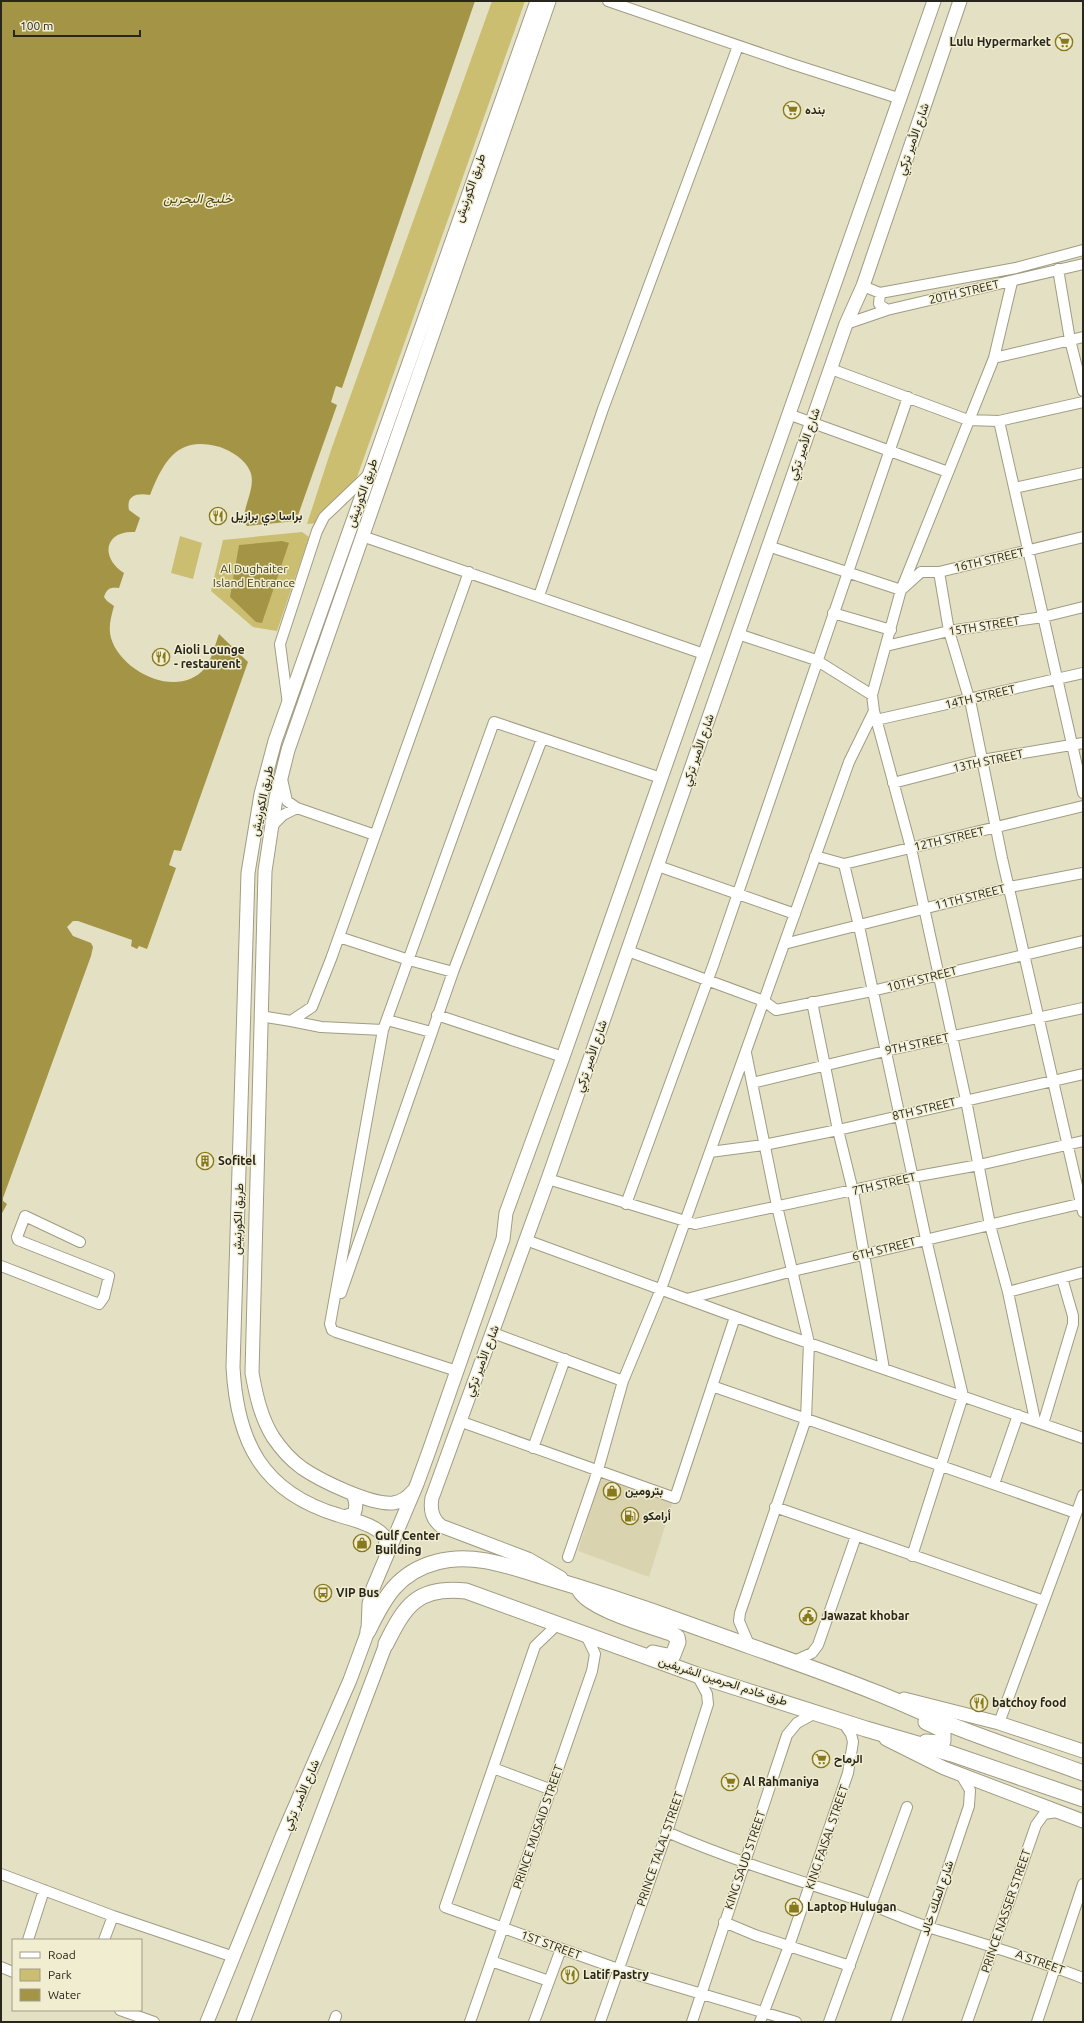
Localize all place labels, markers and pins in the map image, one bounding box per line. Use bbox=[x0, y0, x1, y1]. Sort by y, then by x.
supermarket icon: Lulu Hypermarket bbox=[1054, 32, 1074, 52]
place label: Lulu Hypermarket bbox=[950, 35, 1051, 48]
supermarket icon: بنده bbox=[782, 100, 802, 120]
place label: بنده bbox=[805, 103, 825, 117]
restaurant icon: براسا دي برازيل bbox=[208, 506, 228, 526]
place label: براسا دي برازيل bbox=[231, 509, 303, 526]
place label: Aioli Lounge - restaurent bbox=[174, 643, 245, 670]
restaurant icon: Aioli Lounge - restaurent bbox=[151, 647, 171, 667]
building icon: Sofitel bbox=[195, 1151, 215, 1171]
place label: Sofitel bbox=[218, 1154, 256, 1167]
shop icon: بترومين bbox=[602, 1481, 622, 1501]
place label: بترومين bbox=[625, 1484, 664, 1499]
fuel station icon: أرامكو bbox=[620, 1506, 640, 1526]
place label: أرامكو bbox=[643, 1509, 671, 1524]
place label: Gulf Center Building bbox=[375, 1529, 440, 1556]
shop icon: Gulf Center Building bbox=[352, 1533, 372, 1553]
bus stop icon: VIP Bus bbox=[313, 1583, 333, 1603]
place label: VIP Bus bbox=[336, 1586, 379, 1599]
public building icon: Jawazat khobar bbox=[798, 1606, 818, 1626]
place label: Jawazat khobar bbox=[821, 1609, 909, 1622]
restaurant icon: batchoy food bbox=[969, 1693, 989, 1713]
place label: batchoy food bbox=[992, 1696, 1066, 1709]
supermarket icon: الرماح bbox=[811, 1749, 831, 1769]
place label: الرماح bbox=[834, 1752, 863, 1767]
supermarket icon: Al Rahmaniya bbox=[720, 1772, 740, 1792]
place label: Al Rahmaniya bbox=[743, 1775, 819, 1788]
shop icon: Laptop Hulugan bbox=[784, 1897, 804, 1917]
place label: Laptop Hulugan bbox=[807, 1900, 897, 1913]
restaurant icon: Latif Pastry bbox=[560, 1965, 580, 1985]
place label: Latif Pastry bbox=[583, 1968, 650, 1981]

